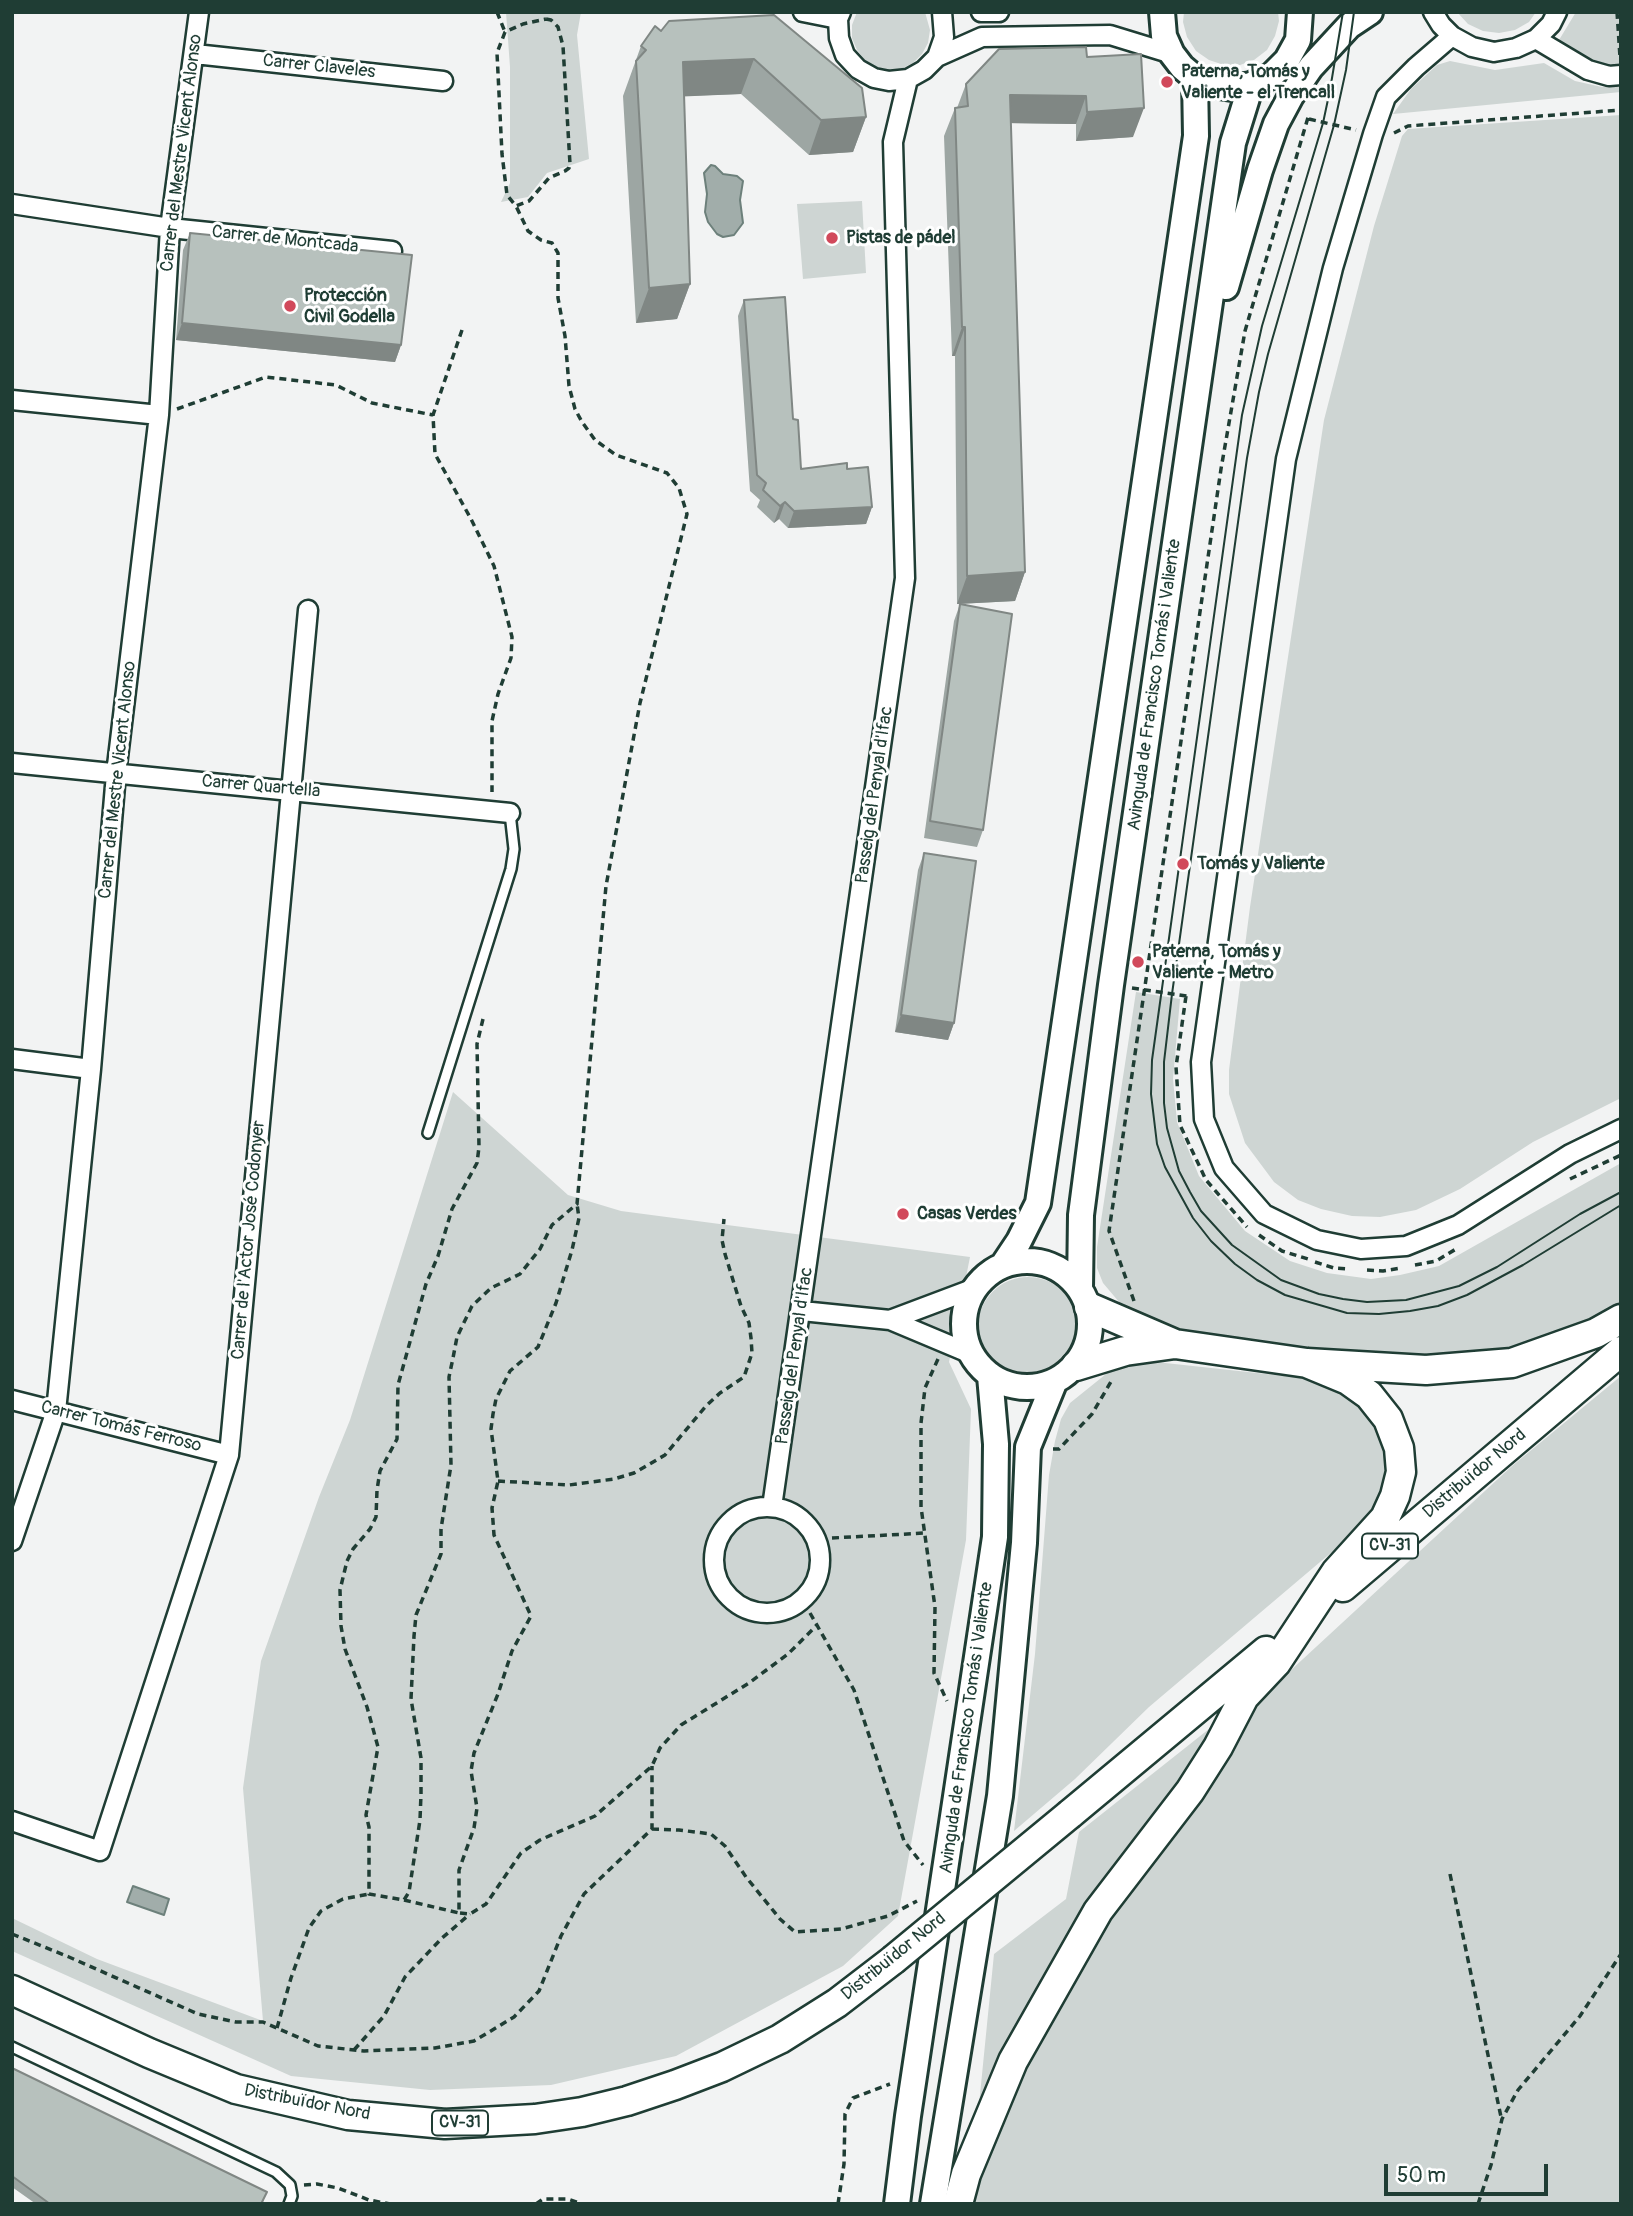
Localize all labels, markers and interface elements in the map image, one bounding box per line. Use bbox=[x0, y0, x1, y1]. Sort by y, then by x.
street label: Carrer del Mestre Vicent Alonso bbox=[157, 33, 207, 273]
street label: Carrer Claveles bbox=[262, 50, 376, 84]
place label: Paterna, Tomás y Valiente - el Trencall bbox=[1181, 61, 1335, 104]
marker: Paterna, Tomás y Valiente - el Trencall bbox=[1159, 74, 1175, 90]
street label: Carrer de Montcada bbox=[211, 222, 359, 258]
place label: Pistas de pádel bbox=[846, 227, 956, 249]
marker: Pistas de pádel bbox=[824, 230, 840, 246]
place label: Protección Civil Godella bbox=[304, 285, 395, 328]
marker: Protección Civil Godella bbox=[282, 298, 298, 314]
street label: Avinguda de Francisco Tomás i Valiente bbox=[1124, 538, 1186, 832]
street label: Carrer del Mestre Vicent Alonso bbox=[95, 660, 141, 900]
street label: Passeig del Penyal d'Ifac bbox=[852, 705, 898, 885]
street label: Carrer Quartella bbox=[201, 771, 321, 803]
place label: Tomás y Valiente bbox=[1197, 853, 1325, 875]
marker: Tomás y Valiente bbox=[1175, 856, 1191, 872]
place label: Paterna, Tomás y Valiente - Metro bbox=[1152, 941, 1281, 984]
marker: Paterna, Tomás y Valiente - Metro bbox=[1130, 954, 1146, 970]
street label: Carrer de l'Actor José Codonyer bbox=[228, 1119, 270, 1361]
place label: Casas Verdes bbox=[917, 1203, 1016, 1225]
marker: Casas Verdes bbox=[895, 1206, 911, 1222]
street label: Passeig del Penyal d'Ifac bbox=[772, 1266, 818, 1446]
street label: Carrer Tomás Ferroso bbox=[38, 1397, 204, 1457]
street label: Distribuïdor Nord bbox=[1419, 1425, 1531, 1523]
road number: CV-31 bbox=[1362, 1534, 1418, 1558]
street label: Avinguda de Francisco Tomás i Valiente bbox=[936, 1581, 998, 1875]
street label: Distribuïdor Nord bbox=[837, 1908, 951, 2006]
street label: Distribuïdor Nord bbox=[242, 2080, 372, 2126]
road number: CV-31 bbox=[432, 2110, 488, 2136]
scale bar bbox=[1388, 2150, 1552, 2194]
text: 50 m bbox=[1397, 2162, 1446, 2189]

